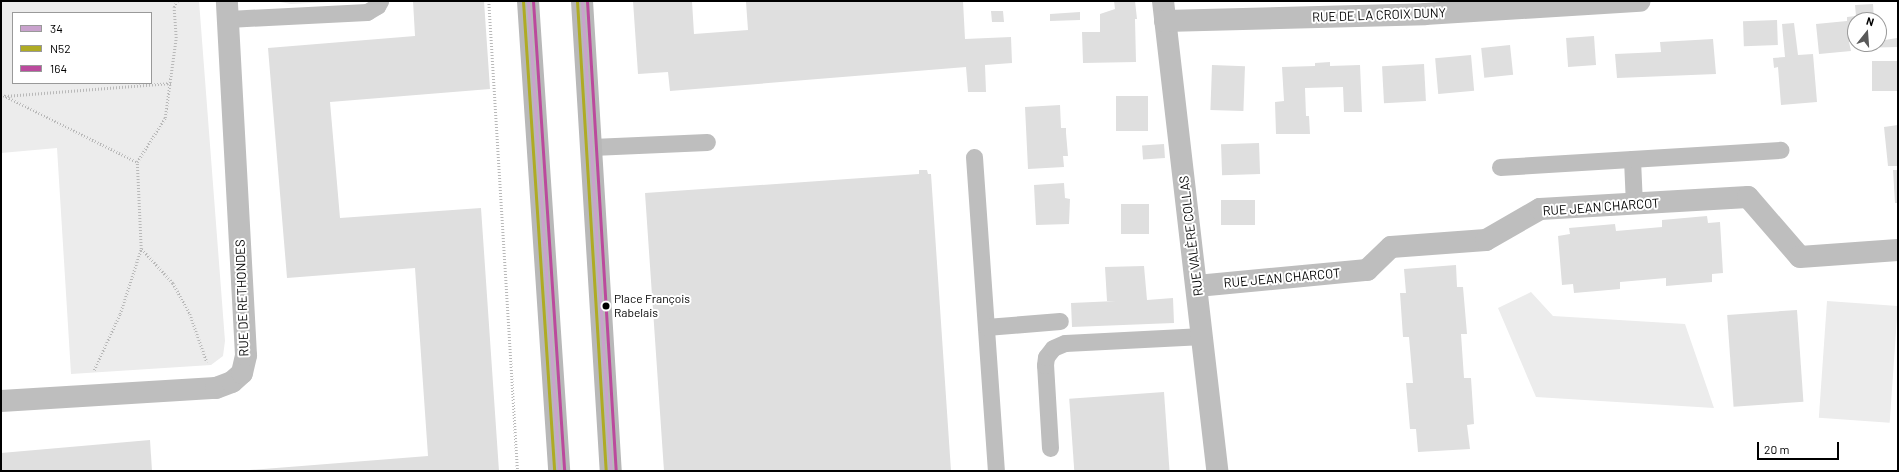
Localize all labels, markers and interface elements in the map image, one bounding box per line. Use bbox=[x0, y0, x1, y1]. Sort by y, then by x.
street label: RUE DE LA CROIX DUNY bbox=[1312, 5, 1446, 25]
legend bbox=[12, 12, 152, 84]
north arrow bbox=[1847, 12, 1887, 52]
text: N bbox=[1865, 14, 1876, 28]
text: 34 bbox=[50, 21, 63, 35]
text: N52 bbox=[50, 41, 71, 55]
text: 164 bbox=[50, 61, 67, 75]
street label: RUE VALÈRE COLLAS bbox=[1176, 175, 1206, 297]
street label: RUE JEAN CHARCOT bbox=[1542, 195, 1660, 219]
street label: RUE DE RETHONDES bbox=[232, 239, 252, 357]
street label: RUE JEAN CHARCOT bbox=[1223, 265, 1341, 291]
place label: Place François Rabelais bbox=[614, 292, 690, 320]
marker: Place François Rabelais bbox=[601, 301, 611, 311]
scale bar bbox=[1759, 434, 1841, 460]
text: 20 m bbox=[1764, 442, 1790, 456]

